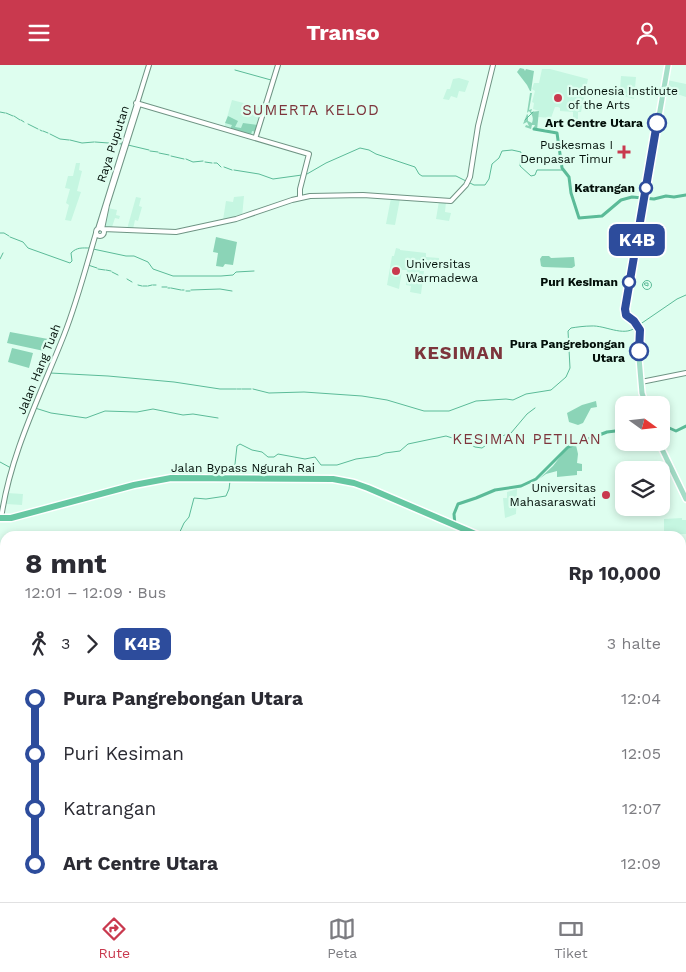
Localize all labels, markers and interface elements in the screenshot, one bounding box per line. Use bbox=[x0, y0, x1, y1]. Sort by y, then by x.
icon: menu bbox=[25, 19, 53, 47]
icon: person bbox=[633, 19, 661, 47]
text: Transo bbox=[306, 20, 380, 45]
place label: Indonesia Institute of the Arts bbox=[568, 84, 678, 112]
marker: Indonesia Institute of the Arts bbox=[552, 92, 564, 104]
district label: SUMERTA KELOD bbox=[242, 101, 380, 119]
street label: Raya Puputan bbox=[94, 104, 132, 184]
marker: Art Centre Utara bbox=[647, 113, 667, 133]
place label: Art Centre Utara bbox=[545, 116, 643, 130]
place label: Puskesmas I Denpasar Timur bbox=[520, 138, 613, 166]
marker: Puskesmas I Denpasar Timur bbox=[617, 145, 631, 159]
place label: Katrangan bbox=[574, 181, 635, 195]
marker: Katrangan bbox=[639, 181, 653, 195]
line badge: K4B bbox=[608, 224, 666, 256]
text: K4B bbox=[619, 229, 655, 250]
place label: Universitas Warmadewa bbox=[406, 257, 478, 285]
marker: Universitas Warmadewa bbox=[390, 265, 402, 277]
place label: Puri Kesiman bbox=[540, 275, 618, 289]
marker: Puri Kesiman bbox=[622, 275, 636, 289]
street label: Jalan Hang Tuah bbox=[14, 322, 64, 416]
place label: Pura Pangrebongan Utara bbox=[510, 337, 625, 365]
marker: Pura Pangrebongan Utara bbox=[629, 341, 649, 361]
district label: KESIMAN bbox=[414, 342, 504, 363]
north arrow bbox=[615, 396, 670, 451]
map controls bbox=[615, 396, 670, 516]
district label: KESIMAN PETILAN bbox=[452, 430, 602, 448]
street label: Jalan Bypass Ngurah Rai bbox=[171, 461, 315, 475]
button: layers bbox=[615, 461, 670, 516]
place label: Universitas Mahasaraswati bbox=[510, 481, 596, 509]
marker: Universitas Mahasaraswati bbox=[600, 489, 612, 501]
text: 8 mnt bbox=[25, 547, 106, 580]
text: Rp 10,000 bbox=[568, 562, 661, 585]
text: 12:01 – 12:09 · Bus bbox=[25, 583, 166, 602]
icon: walk bbox=[25, 630, 53, 658]
icon: forward bbox=[78, 630, 106, 658]
text: K4B bbox=[124, 633, 161, 654]
text: 3 bbox=[61, 634, 70, 653]
text: 3 halte bbox=[607, 634, 661, 653]
text: Pura Pangrebongan Utara bbox=[63, 687, 303, 710]
text: 12:04 bbox=[621, 689, 661, 708]
text: Puri Kesiman bbox=[63, 742, 184, 765]
text: 12:05 bbox=[621, 744, 661, 763]
text: Katrangan bbox=[63, 797, 156, 820]
text: 12:07 bbox=[622, 799, 661, 818]
text: Art Centre Utara bbox=[63, 852, 218, 875]
text: 12:09 bbox=[621, 854, 661, 873]
tab: Rute bbox=[98, 915, 130, 961]
tab: Peta bbox=[327, 915, 357, 961]
tab: Tiket bbox=[554, 915, 588, 961]

